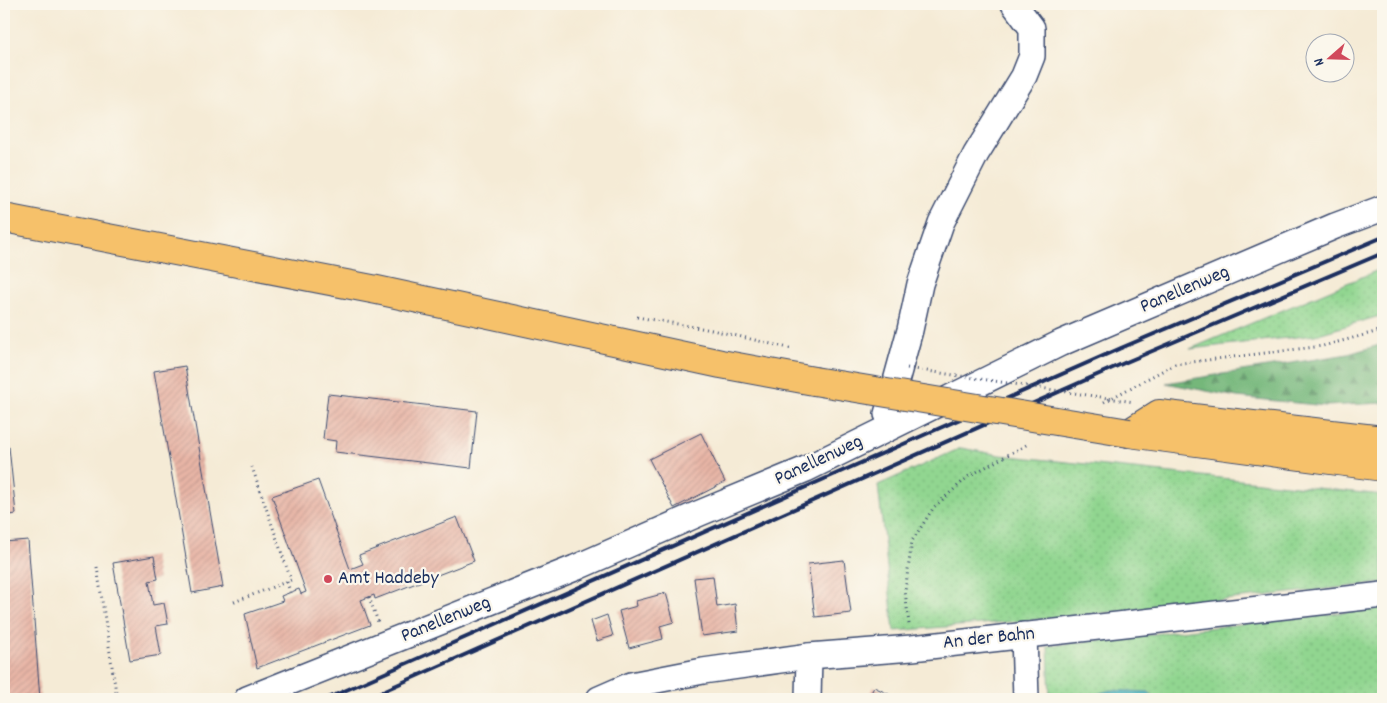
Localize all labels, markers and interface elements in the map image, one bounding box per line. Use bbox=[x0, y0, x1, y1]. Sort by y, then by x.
north arrow bbox=[1304, 32, 1354, 82]
text: N bbox=[1309, 55, 1330, 68]
street label: Panellenweg bbox=[1136, 259, 1234, 321]
street label: Panellenweg bbox=[770, 428, 868, 494]
place label: Amt Haddeby bbox=[338, 565, 439, 593]
marker: Amt Haddeby bbox=[322, 573, 334, 585]
street label: Panellenweg bbox=[397, 589, 495, 651]
street label: An der Bahn bbox=[942, 620, 1036, 658]

